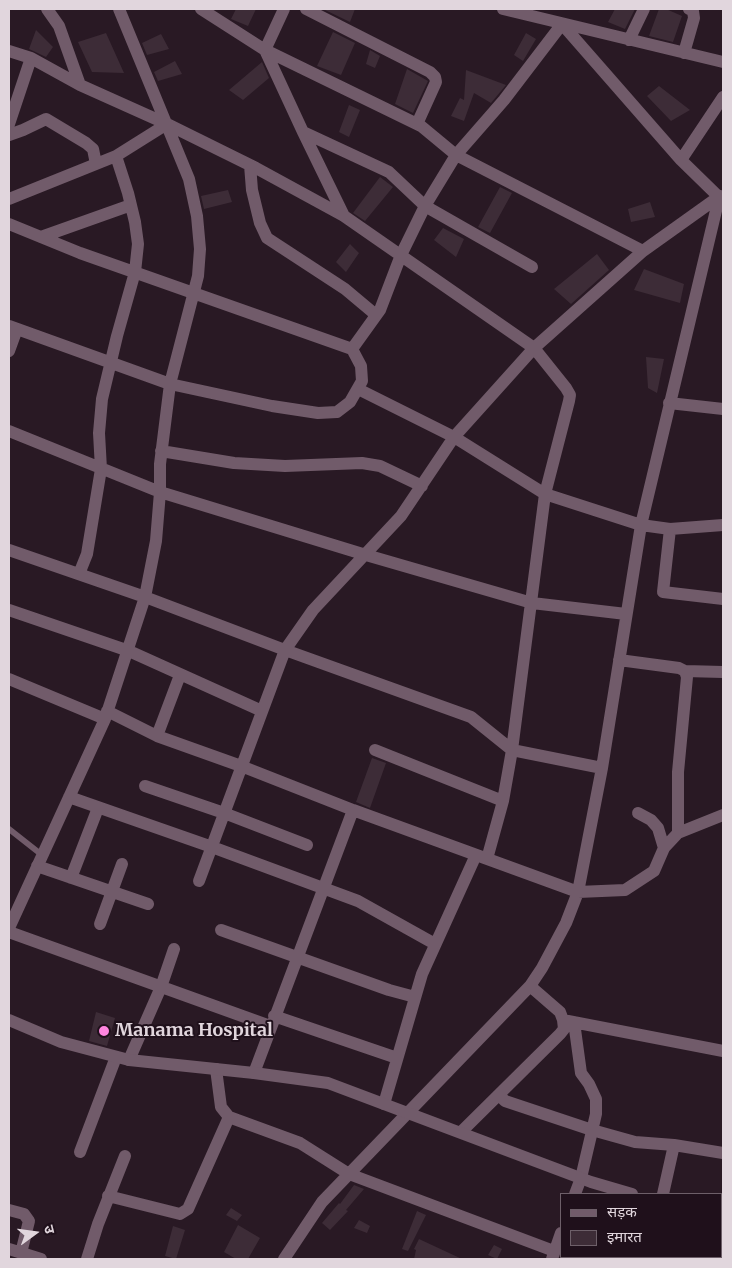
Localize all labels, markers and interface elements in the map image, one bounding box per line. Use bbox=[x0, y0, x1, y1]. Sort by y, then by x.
place label: Manama Hospital bbox=[115, 1020, 273, 1042]
marker: Manama Hospital bbox=[97, 1024, 111, 1038]
legend bbox=[560, 1193, 722, 1258]
text: सड़क bbox=[607, 1202, 637, 1221]
north arrow bbox=[10, 1208, 60, 1258]
text: उ bbox=[40, 1223, 59, 1236]
text: इमारत bbox=[607, 1227, 642, 1246]

